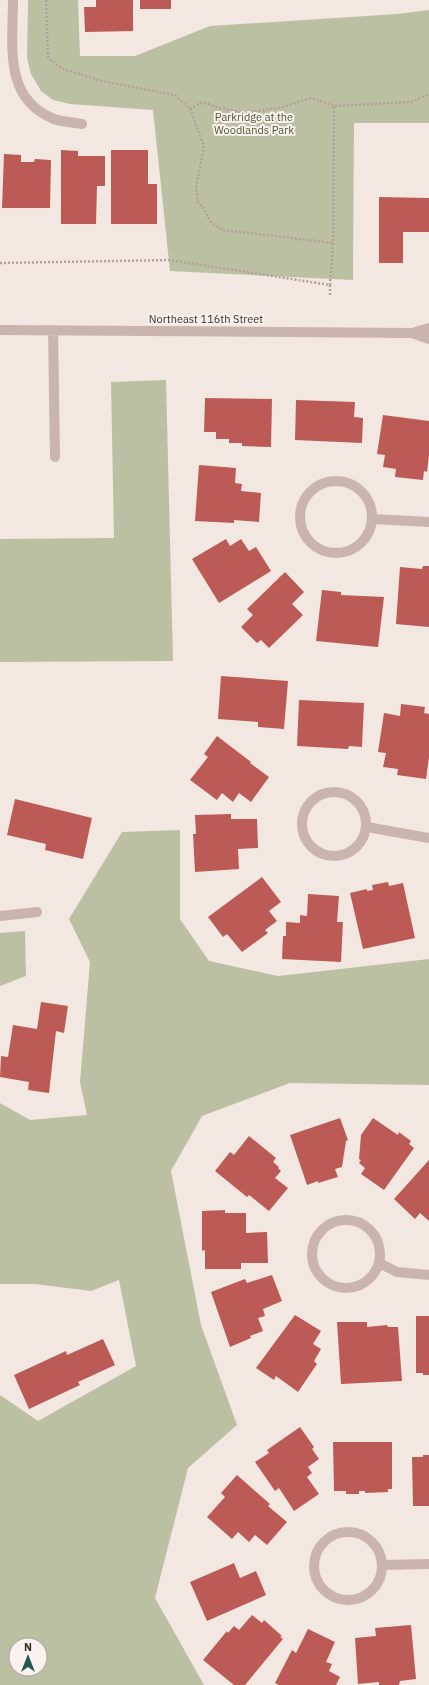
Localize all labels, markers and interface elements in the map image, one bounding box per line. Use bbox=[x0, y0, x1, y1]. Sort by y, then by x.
park label: Parkridge at the Woodlands Park bbox=[214, 110, 294, 137]
street label: Northeast 116th Street bbox=[149, 312, 263, 326]
north arrow bbox=[8, 1637, 48, 1677]
text: N bbox=[24, 1640, 32, 1654]

